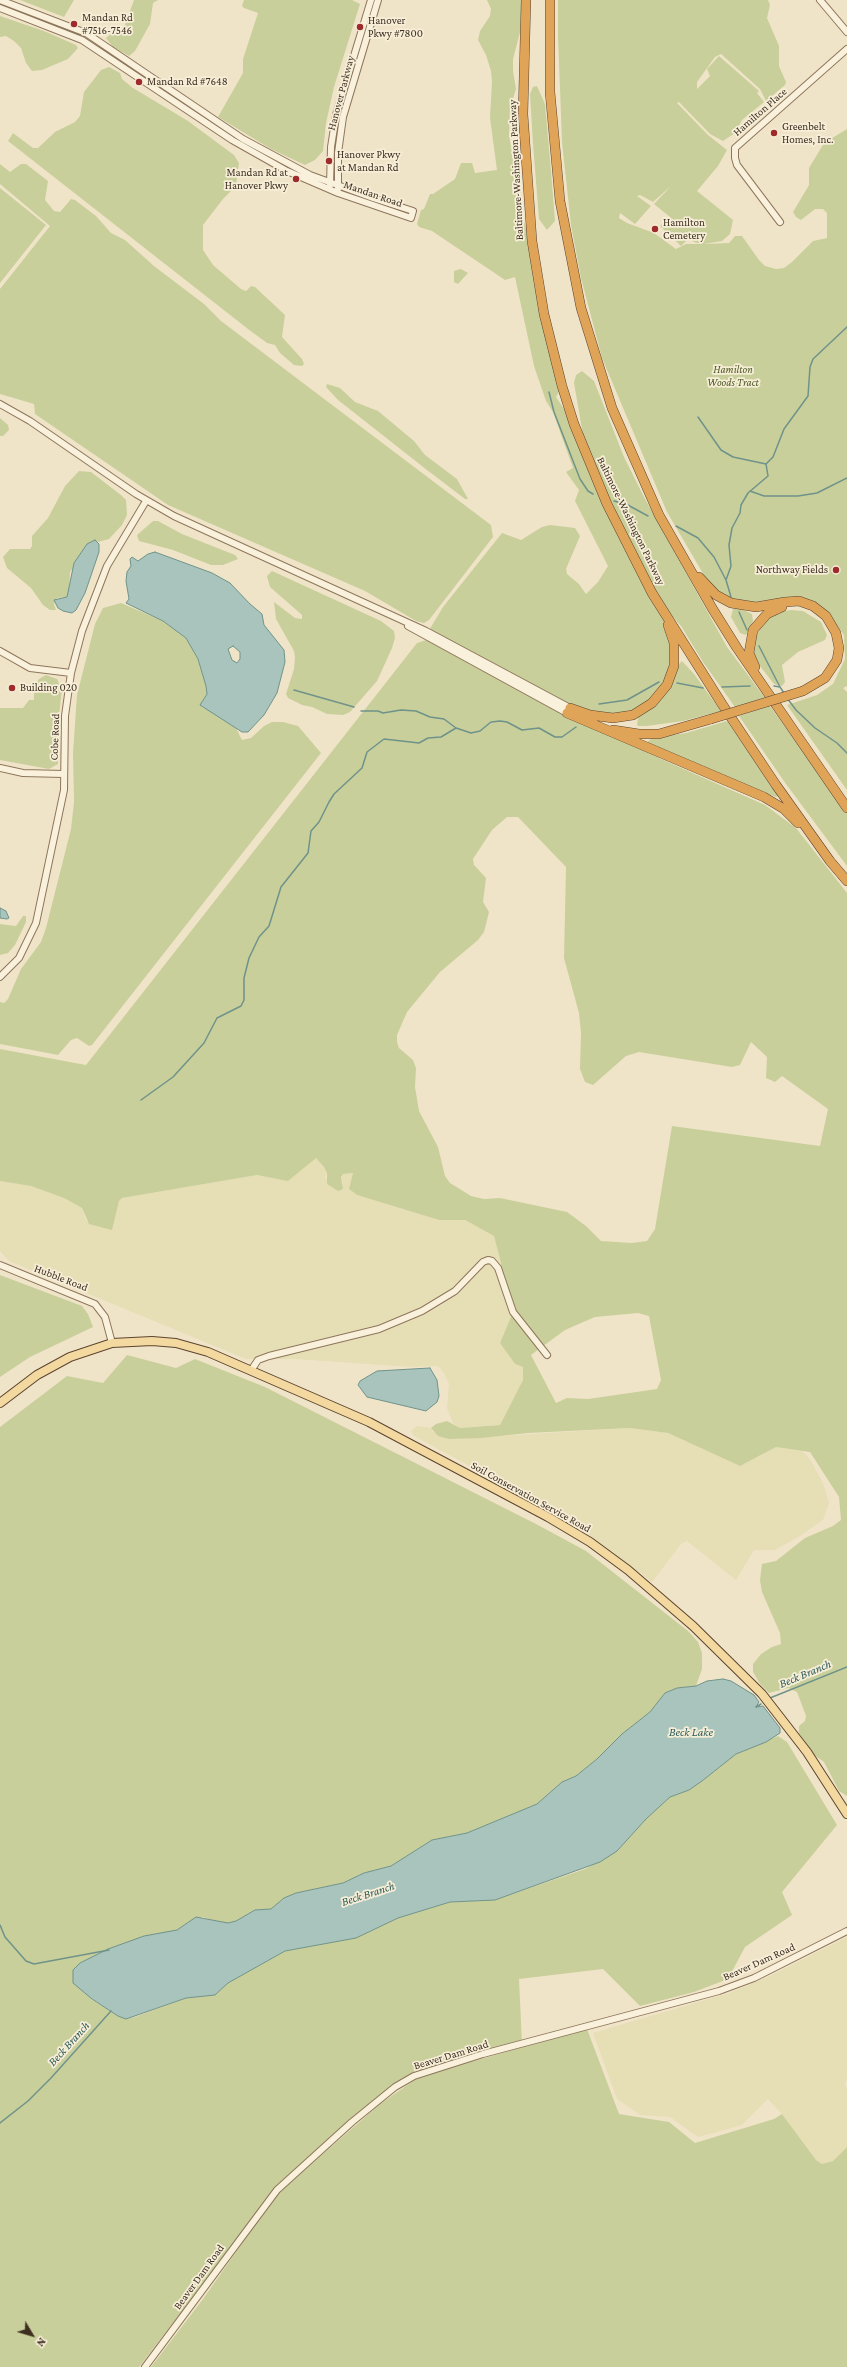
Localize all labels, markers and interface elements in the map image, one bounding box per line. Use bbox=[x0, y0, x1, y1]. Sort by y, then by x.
place label: Mandan Rd #7516-7546 bbox=[82, 11, 133, 37]
place label: Hanover Pkwy #7800 bbox=[368, 14, 423, 40]
marker: Mandan Rd #7516-7546 bbox=[69, 19, 79, 29]
marker: Hanover Pkwy #7800 bbox=[355, 22, 365, 32]
street label: Hanover Parkway bbox=[325, 54, 357, 132]
place label: Mandan Rd #7648 bbox=[147, 75, 228, 89]
marker: Mandan Rd #7648 bbox=[134, 77, 144, 87]
street label: Hamilton Place bbox=[730, 85, 790, 139]
street label: Baltimore-Washington Parkway bbox=[506, 99, 526, 241]
place label: Greenbelt Homes, Inc. bbox=[782, 120, 834, 146]
marker: Greenbelt Homes, Inc. bbox=[769, 128, 779, 138]
place label: Hanover Pkwy at Mandan Rd bbox=[337, 148, 400, 174]
marker: Hanover Pkwy at Mandan Rd bbox=[324, 156, 334, 166]
place label: Mandan Rd at Hanover Pkwy bbox=[225, 166, 288, 192]
marker: Mandan Rd at Hanover Pkwy bbox=[291, 174, 301, 184]
street label: Mandan Road bbox=[342, 178, 404, 210]
place label: Hamilton Cemetery bbox=[663, 216, 705, 242]
marker: Hamilton Cemetery bbox=[650, 224, 660, 234]
park label: Hamilton Woods Tract bbox=[707, 363, 759, 389]
street label: Baltimore-Washington Parkway bbox=[594, 455, 668, 587]
place label: Northway Fields bbox=[756, 563, 828, 577]
marker: Northway Fields bbox=[831, 565, 841, 575]
place label: Building 020 bbox=[20, 681, 77, 695]
marker: Building 020 bbox=[7, 683, 17, 693]
street label: Cobe Road bbox=[48, 713, 62, 761]
street label: Hubble Road bbox=[32, 1262, 90, 1294]
street label: Soil Conservation Service Road bbox=[469, 1459, 593, 1535]
water label: Beck Branch bbox=[777, 1657, 833, 1691]
water label: Beck Lake bbox=[669, 1725, 713, 1739]
water label: Beck Branch bbox=[340, 1879, 396, 1909]
street label: Beaver Dam Road bbox=[721, 1940, 797, 1984]
water label: Beck Branch bbox=[45, 2019, 93, 2069]
street label: Beaver Dam Road bbox=[412, 2037, 490, 2073]
street label: Beaver Dam Road bbox=[171, 2242, 227, 2312]
north arrow bbox=[12, 2315, 52, 2355]
text: N bbox=[34, 2336, 48, 2349]

